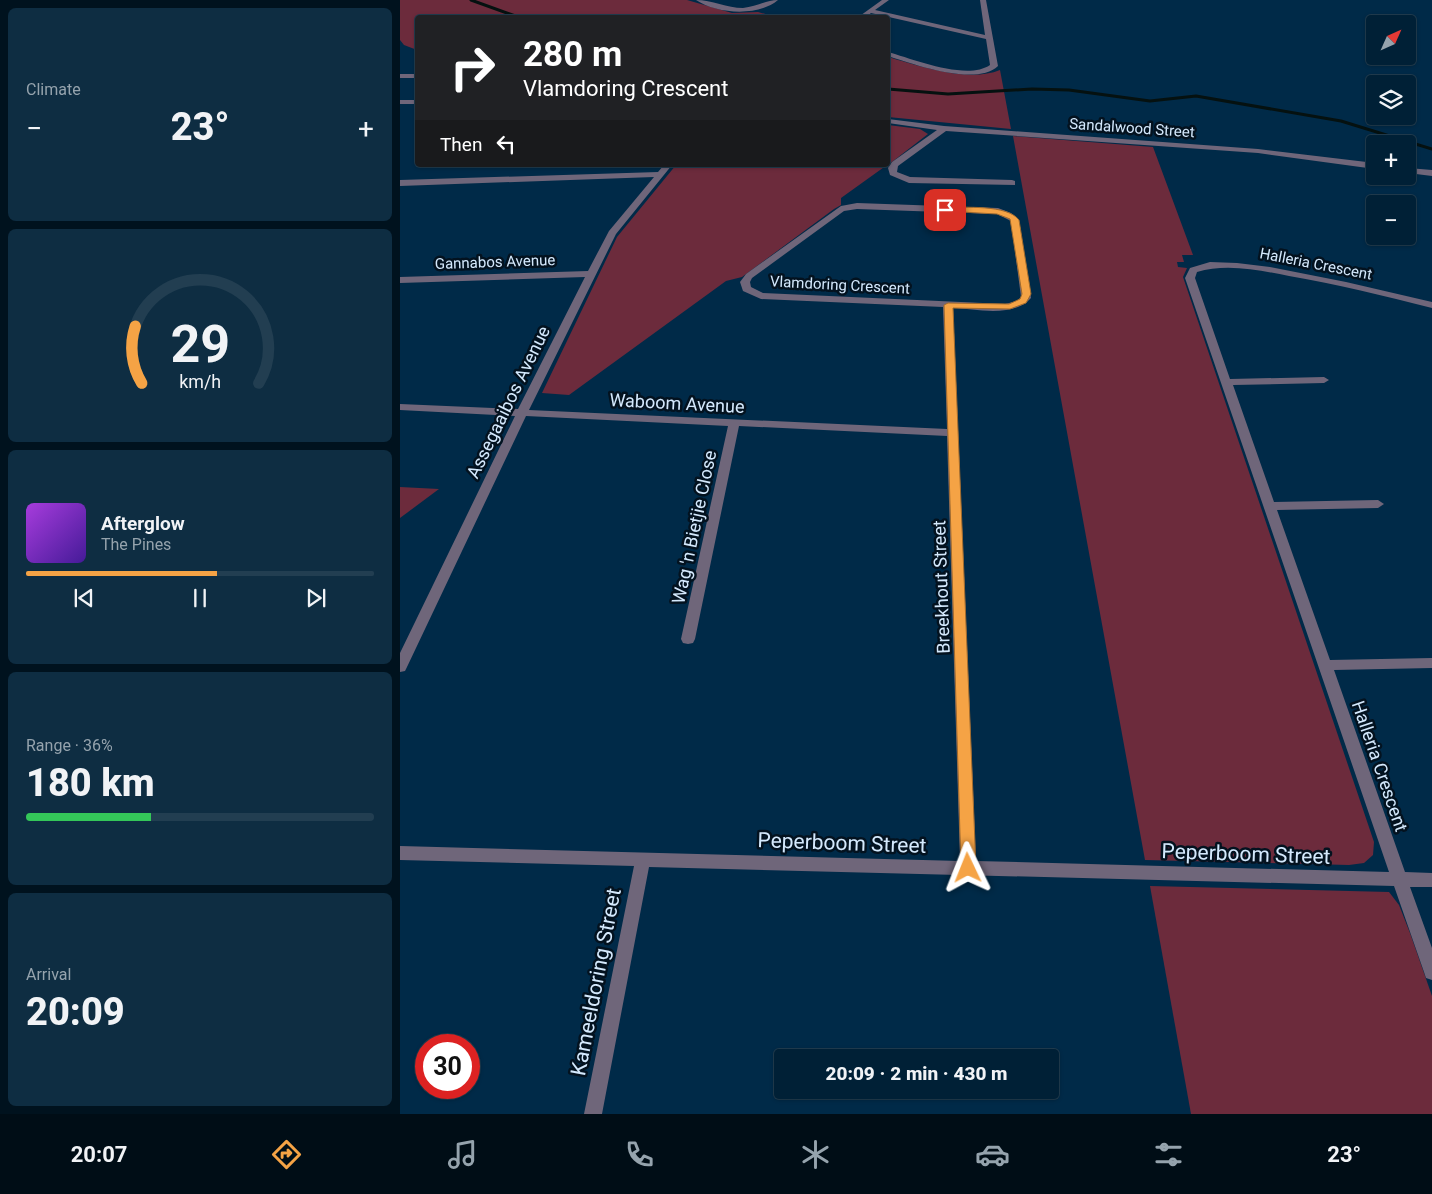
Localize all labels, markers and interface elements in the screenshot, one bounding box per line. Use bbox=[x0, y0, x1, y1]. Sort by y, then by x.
north arrow bbox=[1366, 15, 1416, 65]
map controls bbox=[1366, 15, 1416, 245]
text: 280 m bbox=[523, 34, 622, 75]
icon: right bbox=[440, 35, 505, 100]
button: layers bbox=[1366, 75, 1416, 125]
text: Vlamdoring Crescent bbox=[523, 76, 728, 101]
text: Climate bbox=[26, 80, 81, 99]
text: 23° bbox=[171, 105, 229, 149]
text: − bbox=[26, 112, 42, 145]
text: + bbox=[358, 112, 374, 145]
street label: Sandalwood Street bbox=[1069, 115, 1195, 141]
icon: left bbox=[492, 130, 520, 158]
text: Then bbox=[440, 133, 482, 156]
button: + bbox=[1366, 135, 1416, 185]
pin bbox=[924, 189, 966, 231]
button: − bbox=[1366, 195, 1416, 245]
icon: arrive bbox=[931, 196, 959, 224]
street label: Halleria Crescent bbox=[1258, 244, 1374, 284]
street label: Gannabos Avenue bbox=[434, 251, 556, 273]
street label: Vlamdoring Crescent bbox=[770, 272, 911, 298]
text: 29 bbox=[170, 314, 230, 375]
street label: Assegaaibos Avenue bbox=[462, 322, 554, 482]
text: km/h bbox=[179, 371, 221, 392]
street label: Waboom Avenue bbox=[609, 389, 745, 417]
street label: Wag 'n Bietjie Close bbox=[667, 448, 721, 606]
text: Afterglow bbox=[101, 512, 185, 535]
street label: Breekhout Street bbox=[928, 520, 954, 654]
text: The Pines bbox=[101, 535, 171, 554]
icon: previous bbox=[70, 584, 98, 612]
icon: pause bbox=[186, 584, 214, 612]
icon: next bbox=[302, 584, 330, 612]
street label: Halleria Crescent bbox=[1348, 698, 1412, 834]
text: Range · 36% bbox=[26, 736, 113, 755]
text: 180 km bbox=[26, 761, 155, 805]
street label: Peperboom Street bbox=[757, 828, 927, 858]
street label: Peperboom Street bbox=[1161, 839, 1331, 869]
position arrow bbox=[941, 841, 993, 893]
street label: Kameeldoring Street bbox=[566, 886, 626, 1078]
text: Arrival bbox=[26, 965, 71, 984]
text: 20:09 bbox=[26, 990, 125, 1034]
speed limit sign: 30 bbox=[415, 1034, 480, 1099]
text: 20:09 · 2 min · 430 m bbox=[825, 1062, 1008, 1085]
icon: directions bbox=[269, 1137, 304, 1172]
icon: music bbox=[445, 1137, 480, 1172]
icon: phone bbox=[622, 1137, 657, 1172]
icon: climate bbox=[798, 1137, 833, 1172]
icon: car bbox=[975, 1137, 1010, 1172]
icon: filters bbox=[1151, 1137, 1186, 1172]
text: 20:07 bbox=[71, 1142, 127, 1167]
text: 23° bbox=[1327, 1142, 1361, 1167]

